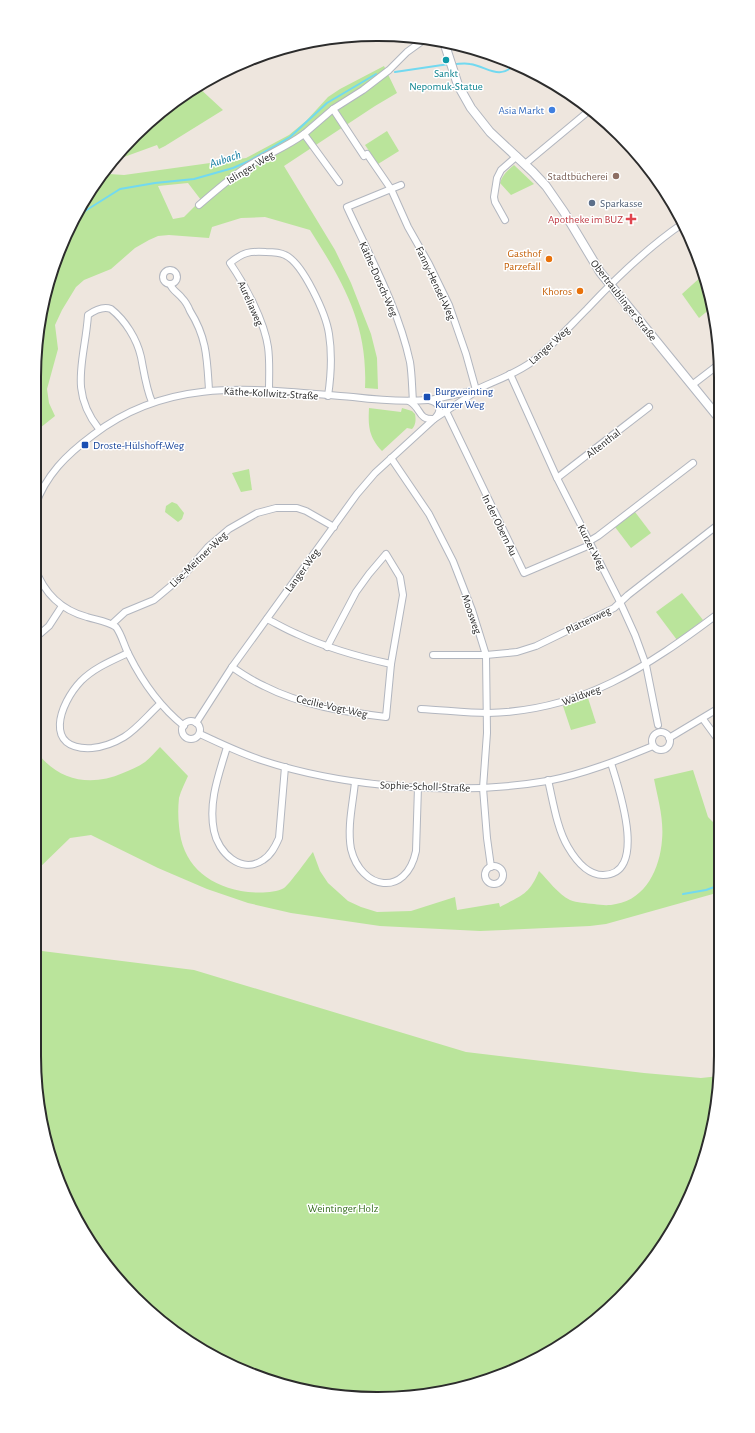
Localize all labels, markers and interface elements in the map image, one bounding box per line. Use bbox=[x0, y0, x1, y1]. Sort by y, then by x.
marker: Sankt Nepomuk-Statue bbox=[441, 55, 451, 65]
place label: Sankt Nepomuk-Statue bbox=[409, 68, 483, 92]
place label: Asia Markt bbox=[498, 105, 544, 116]
marker: Asia Markt bbox=[547, 105, 557, 115]
water label: Aubach bbox=[207, 148, 242, 170]
street label: Islinger Weg bbox=[225, 149, 276, 186]
place label: Stadtbücherei bbox=[547, 171, 608, 182]
marker: Stadtbücherei bbox=[611, 171, 621, 181]
marker: Sparkasse bbox=[587, 198, 597, 208]
place label: Sparkasse bbox=[600, 198, 642, 209]
place label: Apotheke im BUZ bbox=[548, 214, 623, 225]
marker: Apotheke im BUZ bbox=[626, 214, 636, 224]
street label: Käthe-Dorsch-Weg bbox=[357, 240, 400, 319]
street label: Fanny-Hensel-Weg bbox=[414, 245, 458, 322]
place label: Gasthof Parzefall bbox=[504, 248, 542, 272]
marker: Gasthof Parzefall bbox=[544, 254, 554, 264]
street label: Obertraublinger Straße bbox=[589, 258, 659, 343]
street label: Aureliaweg bbox=[236, 279, 266, 328]
place label: Khoros bbox=[542, 286, 572, 297]
marker: Khoros bbox=[575, 286, 585, 296]
street label: Langer Weg bbox=[527, 324, 572, 366]
street label: Käthe-Kollwitz-Straße bbox=[223, 386, 319, 401]
place label: Burgweinting Kurzer Weg bbox=[435, 386, 494, 410]
marker: Burgweinting Kurzer Weg bbox=[422, 392, 432, 402]
street label: Altenthal bbox=[584, 427, 623, 460]
marker: Droste-Hülshoff-Weg bbox=[80, 440, 90, 450]
place label: Droste-Hülshoff-Weg bbox=[93, 440, 185, 451]
street label: In der Obern Au bbox=[480, 493, 519, 558]
street label: Kurzer Weg bbox=[575, 523, 608, 572]
street label: Lise-Meitner-Weg bbox=[167, 529, 230, 589]
street label: Langer Weg bbox=[283, 546, 322, 594]
street label: Moosweg bbox=[460, 593, 484, 636]
street label: Plattenweg bbox=[564, 605, 613, 636]
street label: Waldweg bbox=[560, 683, 603, 708]
street label: Cecilie-Vogt-Weg bbox=[295, 693, 369, 720]
street label: Sophie-Scholl-Straße bbox=[380, 779, 470, 794]
park label: Weintinger Holz bbox=[308, 1203, 379, 1214]

